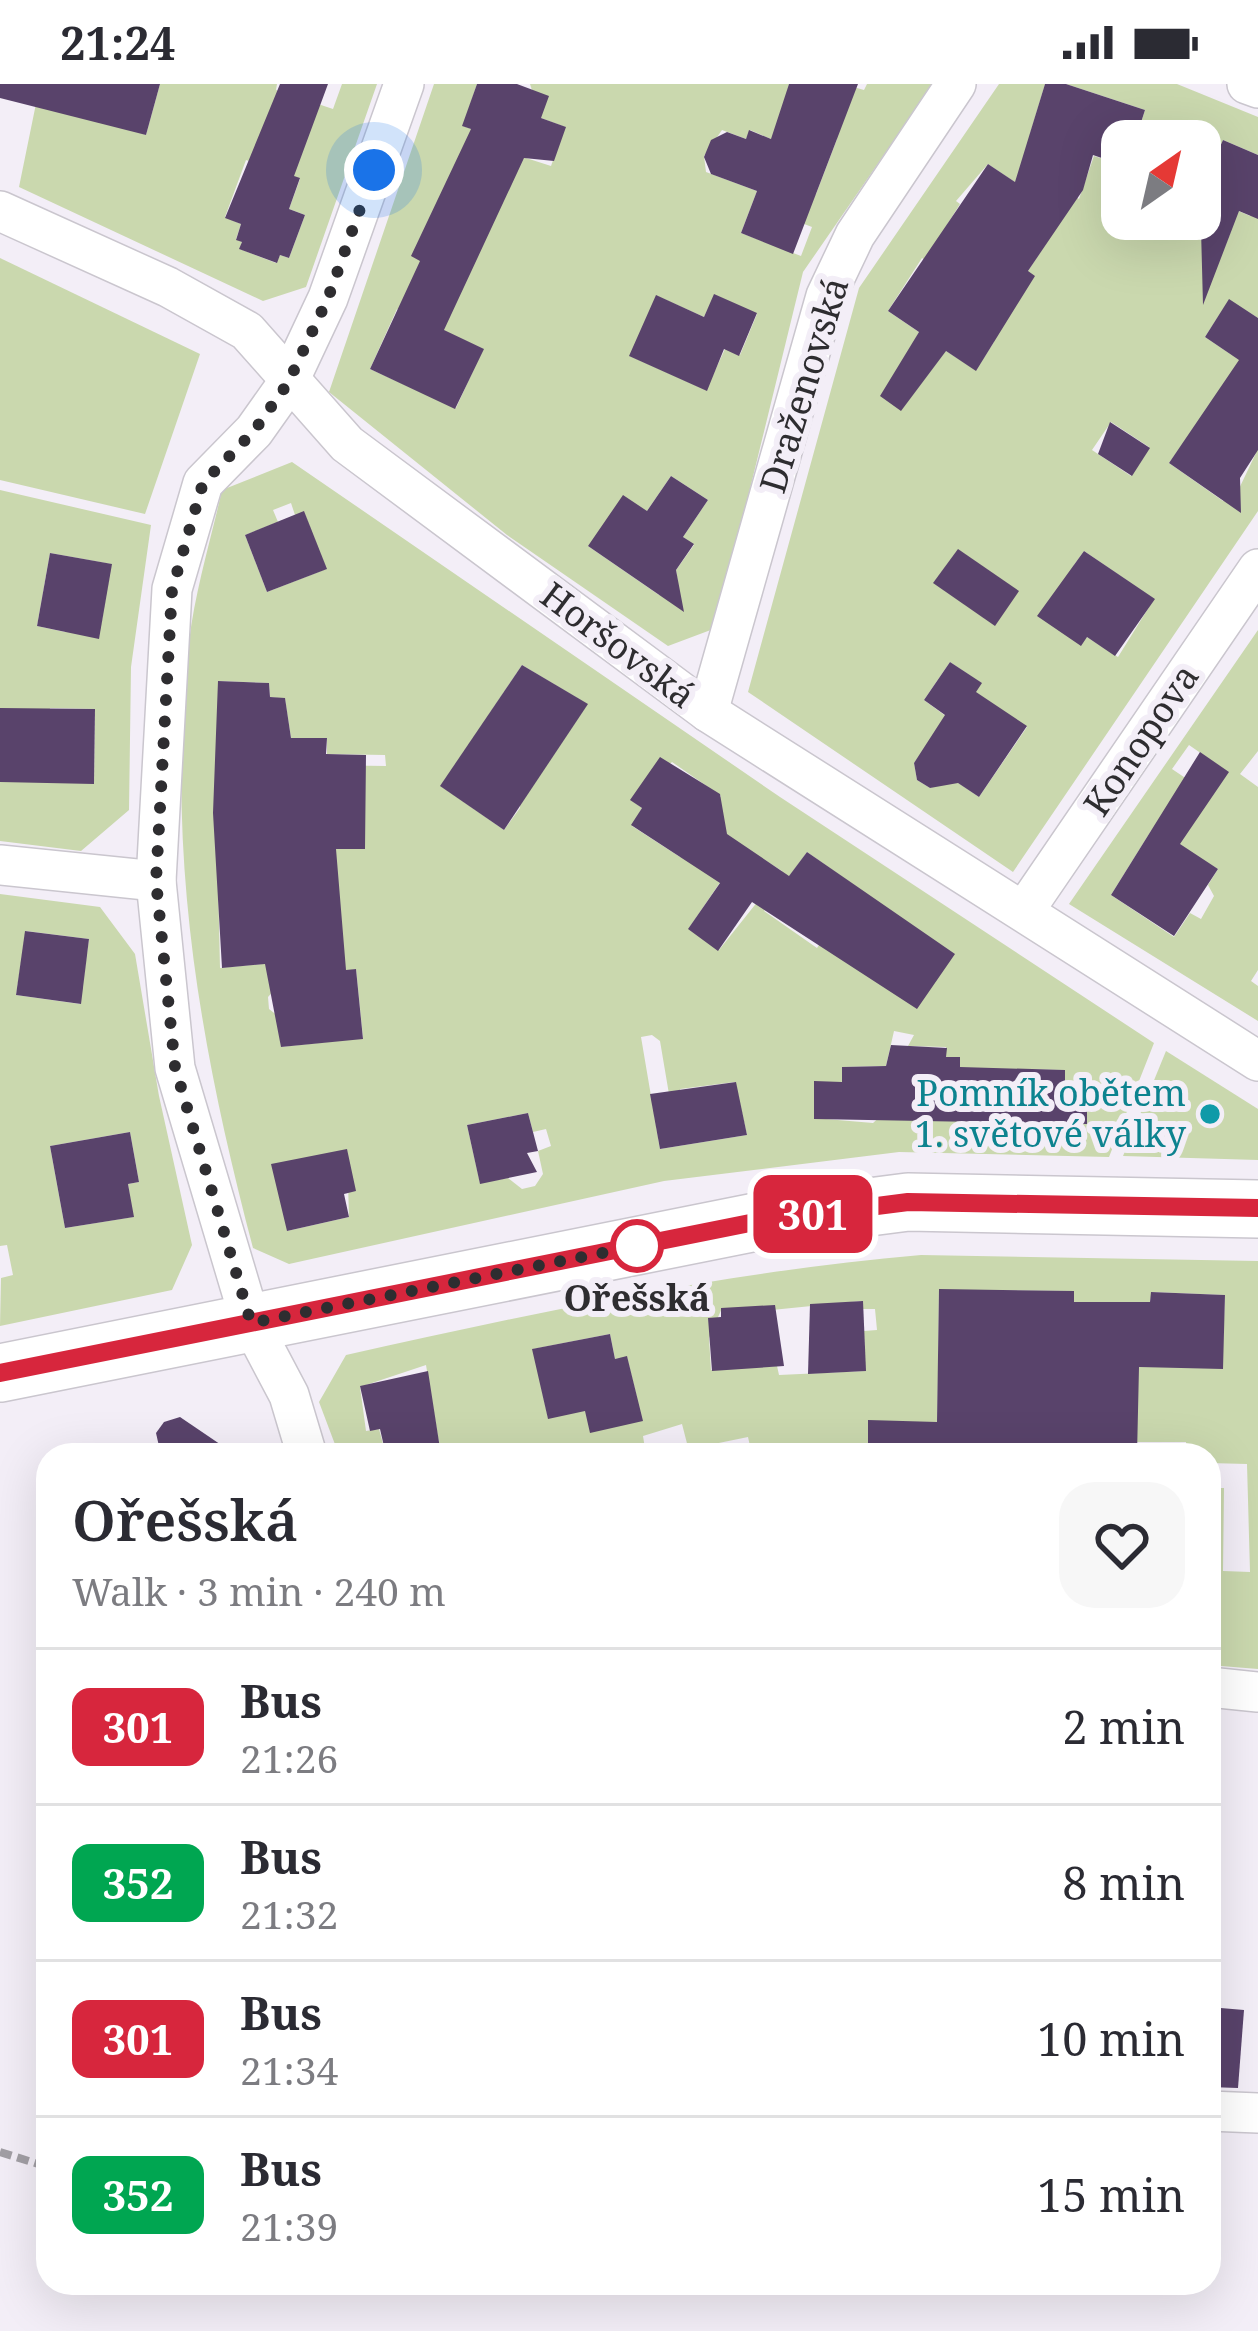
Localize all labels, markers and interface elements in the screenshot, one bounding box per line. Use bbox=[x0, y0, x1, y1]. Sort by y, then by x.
text: 21:24 bbox=[60, 12, 175, 73]
north arrow bbox=[1101, 120, 1221, 240]
map controls bbox=[1101, 120, 1221, 240]
your location bbox=[344, 140, 404, 200]
street label: Draženovská bbox=[748, 271, 860, 499]
street label: Horšovská bbox=[531, 570, 706, 719]
street label: Konopova bbox=[1072, 654, 1209, 825]
place label: Pomník obětem 1. světové války bbox=[915, 1068, 1187, 1158]
marker: Pomník obětem 1. světové války bbox=[1197, 1101, 1223, 1127]
line badge: 301 bbox=[744, 1175, 882, 1253]
text: 301 bbox=[777, 1185, 849, 1242]
marker: Ořešská bbox=[612, 1221, 662, 1271]
place label: Ořešská bbox=[564, 1273, 710, 1322]
text: Ořešská bbox=[72, 1480, 298, 1558]
button: heart bbox=[1059, 1482, 1185, 1608]
text: Walk · 3 min · 240 m bbox=[72, 1564, 446, 1617]
text: Bus bbox=[240, 1670, 322, 1731]
text: 2 min bbox=[1062, 1696, 1185, 1757]
text: 301 bbox=[102, 1698, 174, 1755]
text: 21:26 bbox=[240, 1731, 338, 1784]
text: Bus bbox=[240, 1826, 322, 1887]
text: 8 min bbox=[1062, 1852, 1185, 1913]
text: 352 bbox=[102, 1854, 174, 1911]
text: 21:32 bbox=[240, 1887, 338, 1940]
text: Bus bbox=[240, 1982, 322, 2043]
text: 10 min bbox=[1037, 2008, 1185, 2069]
text: 301 bbox=[102, 2010, 174, 2067]
text: 21:34 bbox=[240, 2043, 338, 2096]
text: Bus bbox=[240, 2138, 322, 2199]
text: 15 min bbox=[1037, 2164, 1185, 2225]
text: 352 bbox=[102, 2166, 174, 2223]
text: 21:39 bbox=[240, 2199, 338, 2252]

